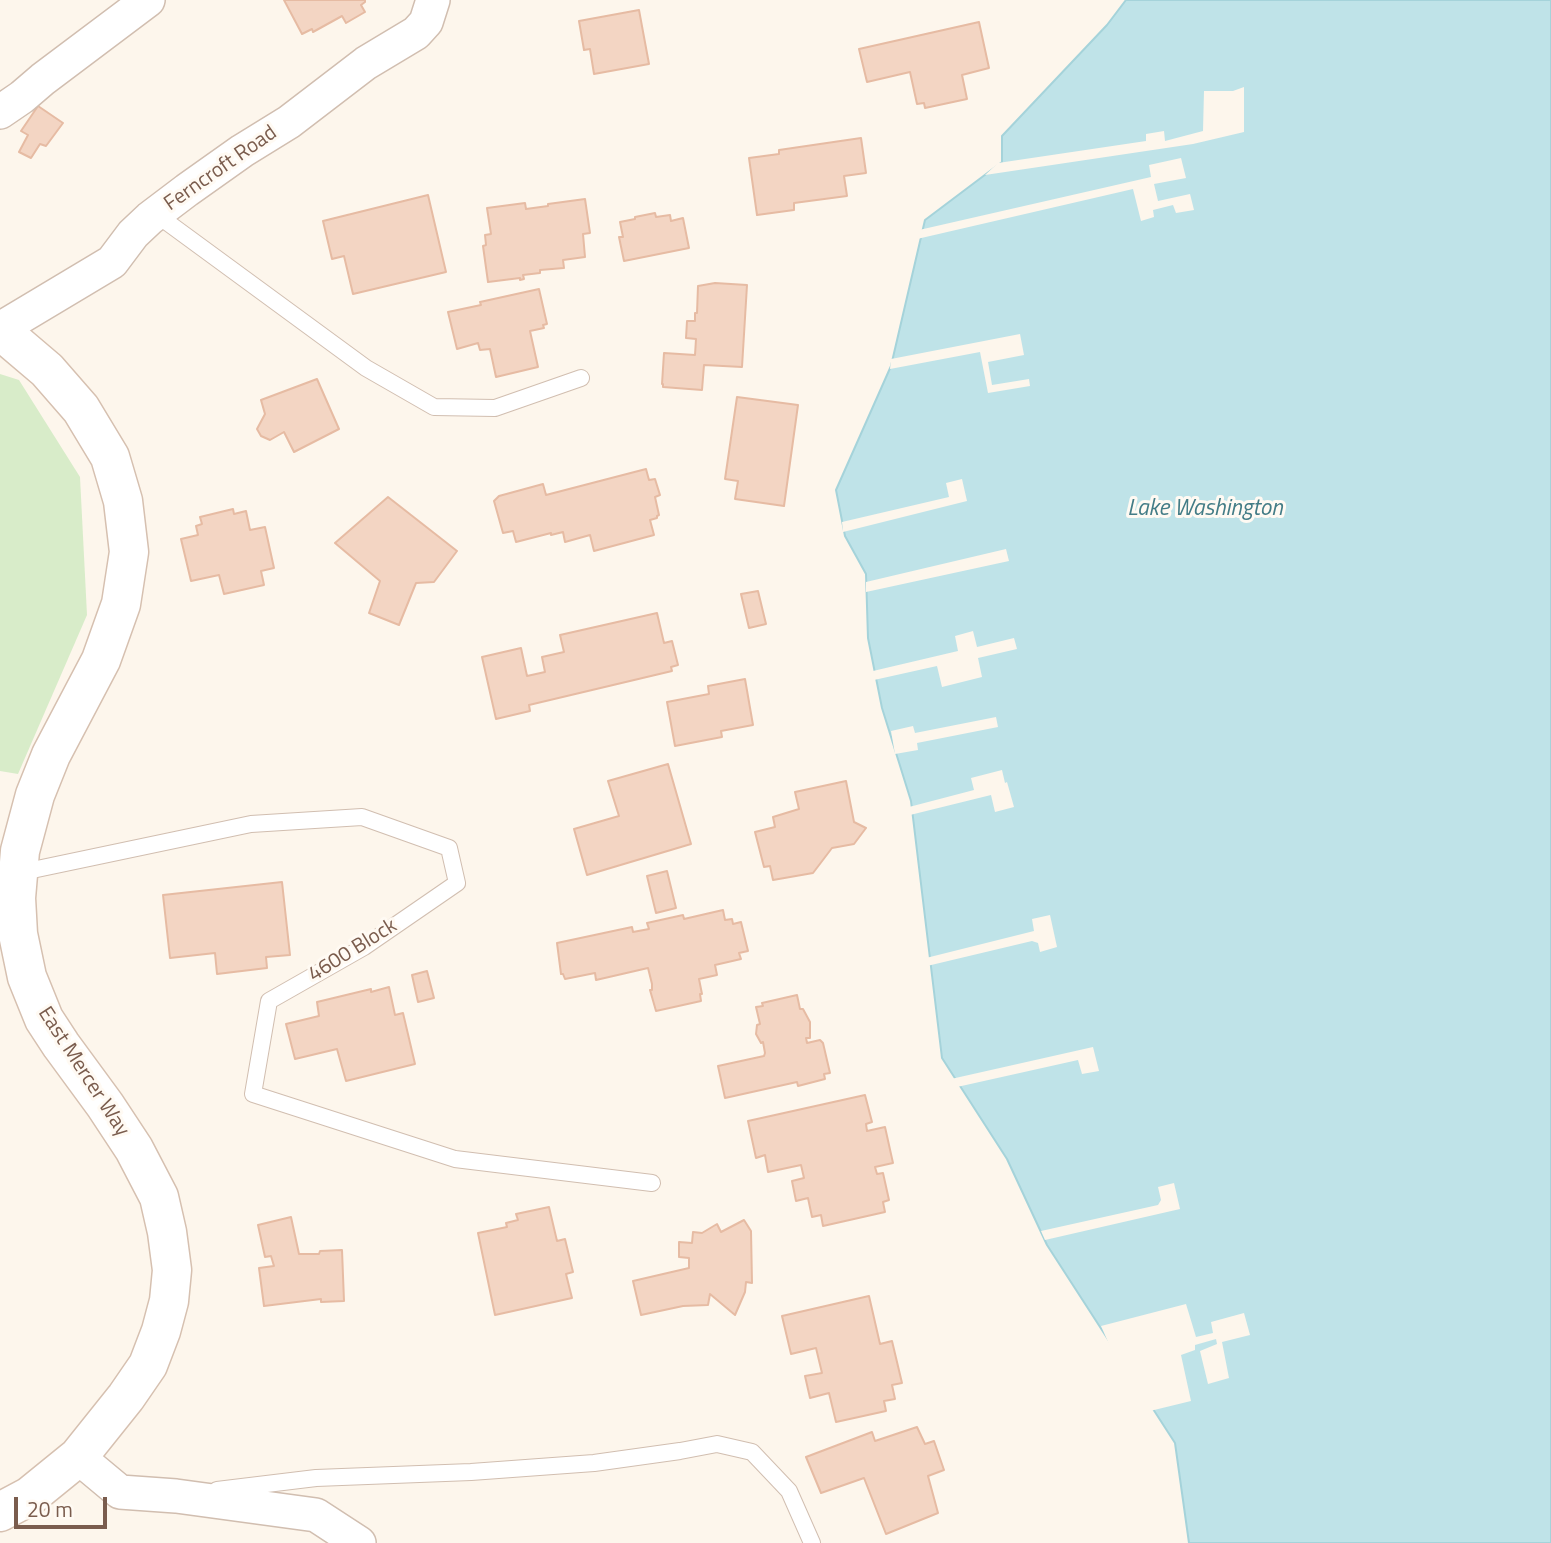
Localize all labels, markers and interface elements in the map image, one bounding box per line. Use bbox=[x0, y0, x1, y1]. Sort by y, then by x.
street label: Ferncroft Road bbox=[160, 121, 282, 217]
water label: Lake Washington bbox=[1127, 495, 1283, 523]
street label: 4600 Block bbox=[304, 914, 402, 988]
street label: East Mercer Way bbox=[32, 1002, 134, 1142]
scale bar bbox=[18, 1484, 110, 1528]
text: 20 m bbox=[27, 1493, 73, 1525]

